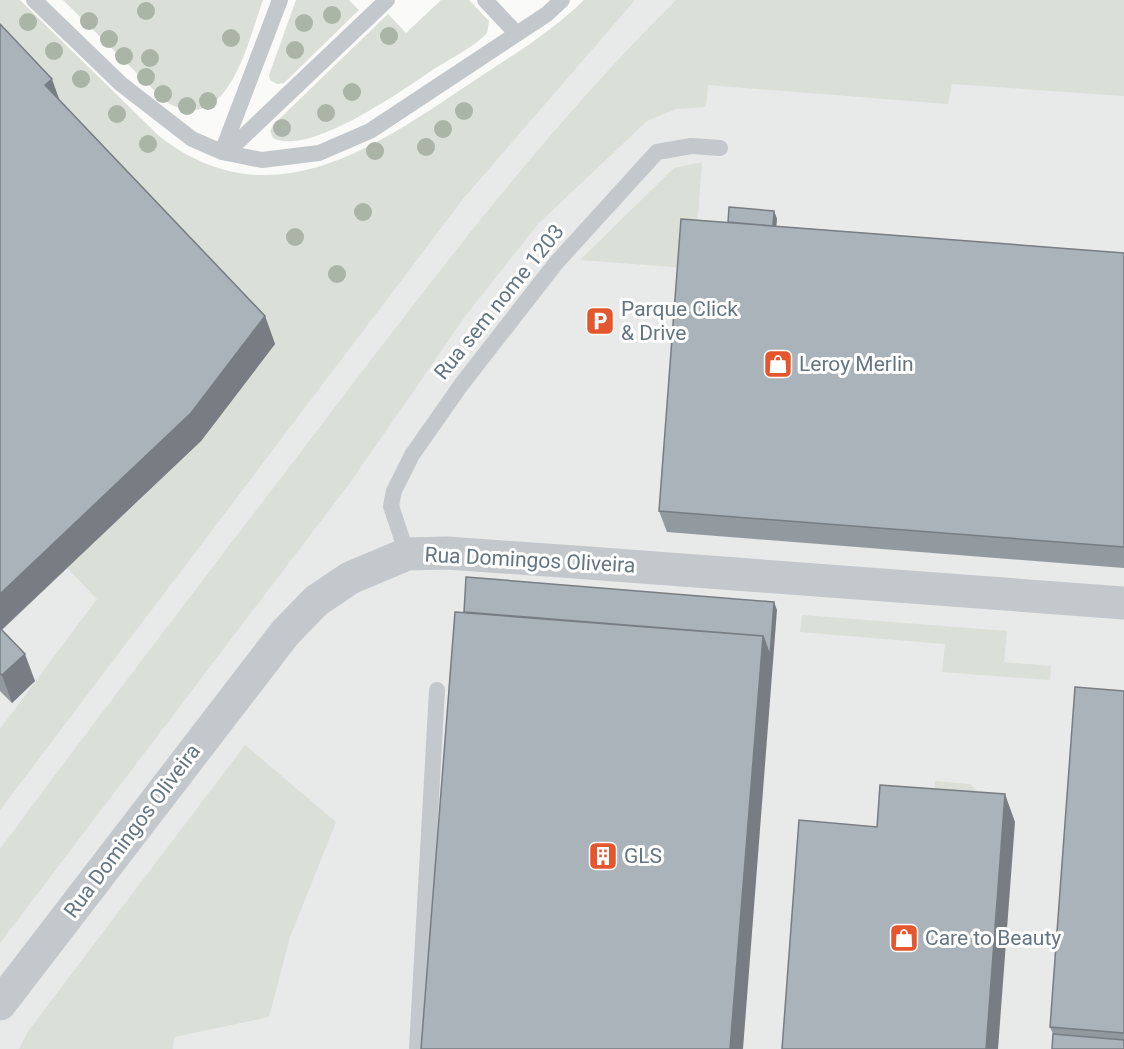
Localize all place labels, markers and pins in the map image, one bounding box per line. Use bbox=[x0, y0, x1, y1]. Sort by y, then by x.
place label: Parque Click & Drive bbox=[621, 297, 738, 345]
parking icon: Parque Click & Drive bbox=[584, 305, 616, 337]
shop icon: Leroy Merlin bbox=[762, 348, 794, 380]
place label: Leroy Merlin bbox=[799, 352, 914, 376]
building icon: GLS bbox=[587, 840, 619, 872]
place label: GLS bbox=[624, 844, 662, 868]
shop icon: Care to Beauty bbox=[888, 922, 920, 954]
place label: Care to Beauty bbox=[925, 926, 1061, 950]

